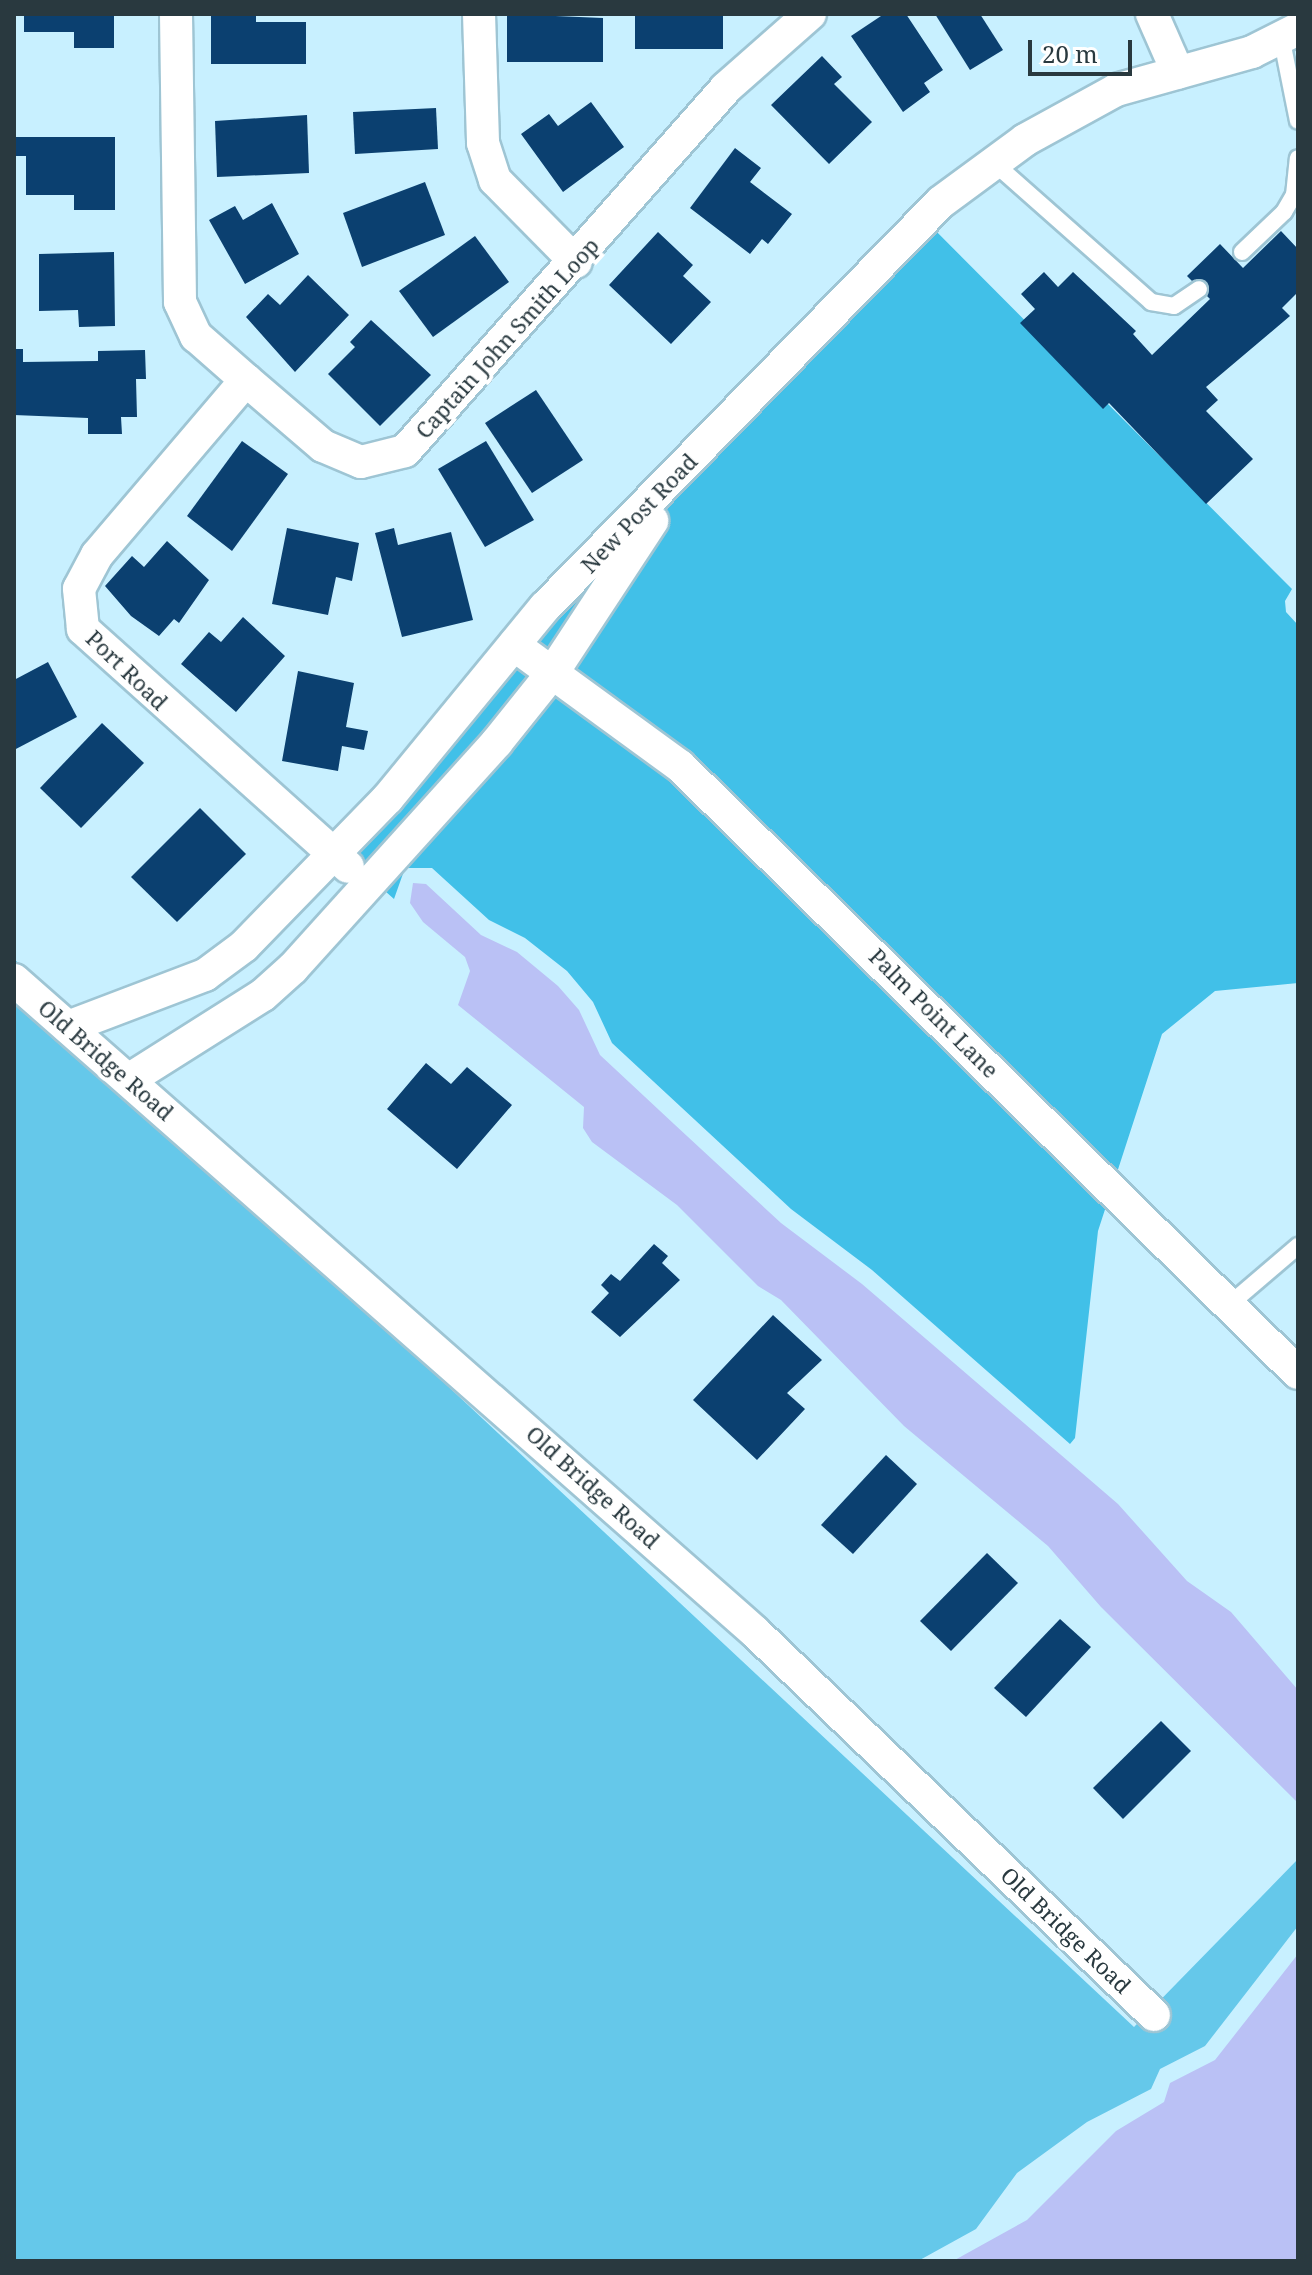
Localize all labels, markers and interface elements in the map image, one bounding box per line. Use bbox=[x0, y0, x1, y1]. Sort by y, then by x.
scale bar bbox=[1032, 24, 1136, 74]
text: 20 m bbox=[1042, 37, 1098, 70]
street label: Captain John Smith Loop bbox=[410, 232, 604, 444]
street label: New Post Road bbox=[575, 448, 703, 578]
street label: Port Road bbox=[81, 625, 173, 715]
street label: Palm Point Lane bbox=[864, 943, 1004, 1083]
street label: Old Bridge Road bbox=[33, 994, 179, 1126]
street label: Old Bridge Road bbox=[521, 1420, 665, 1554]
street label: Old Bridge Road bbox=[996, 1861, 1136, 1999]

